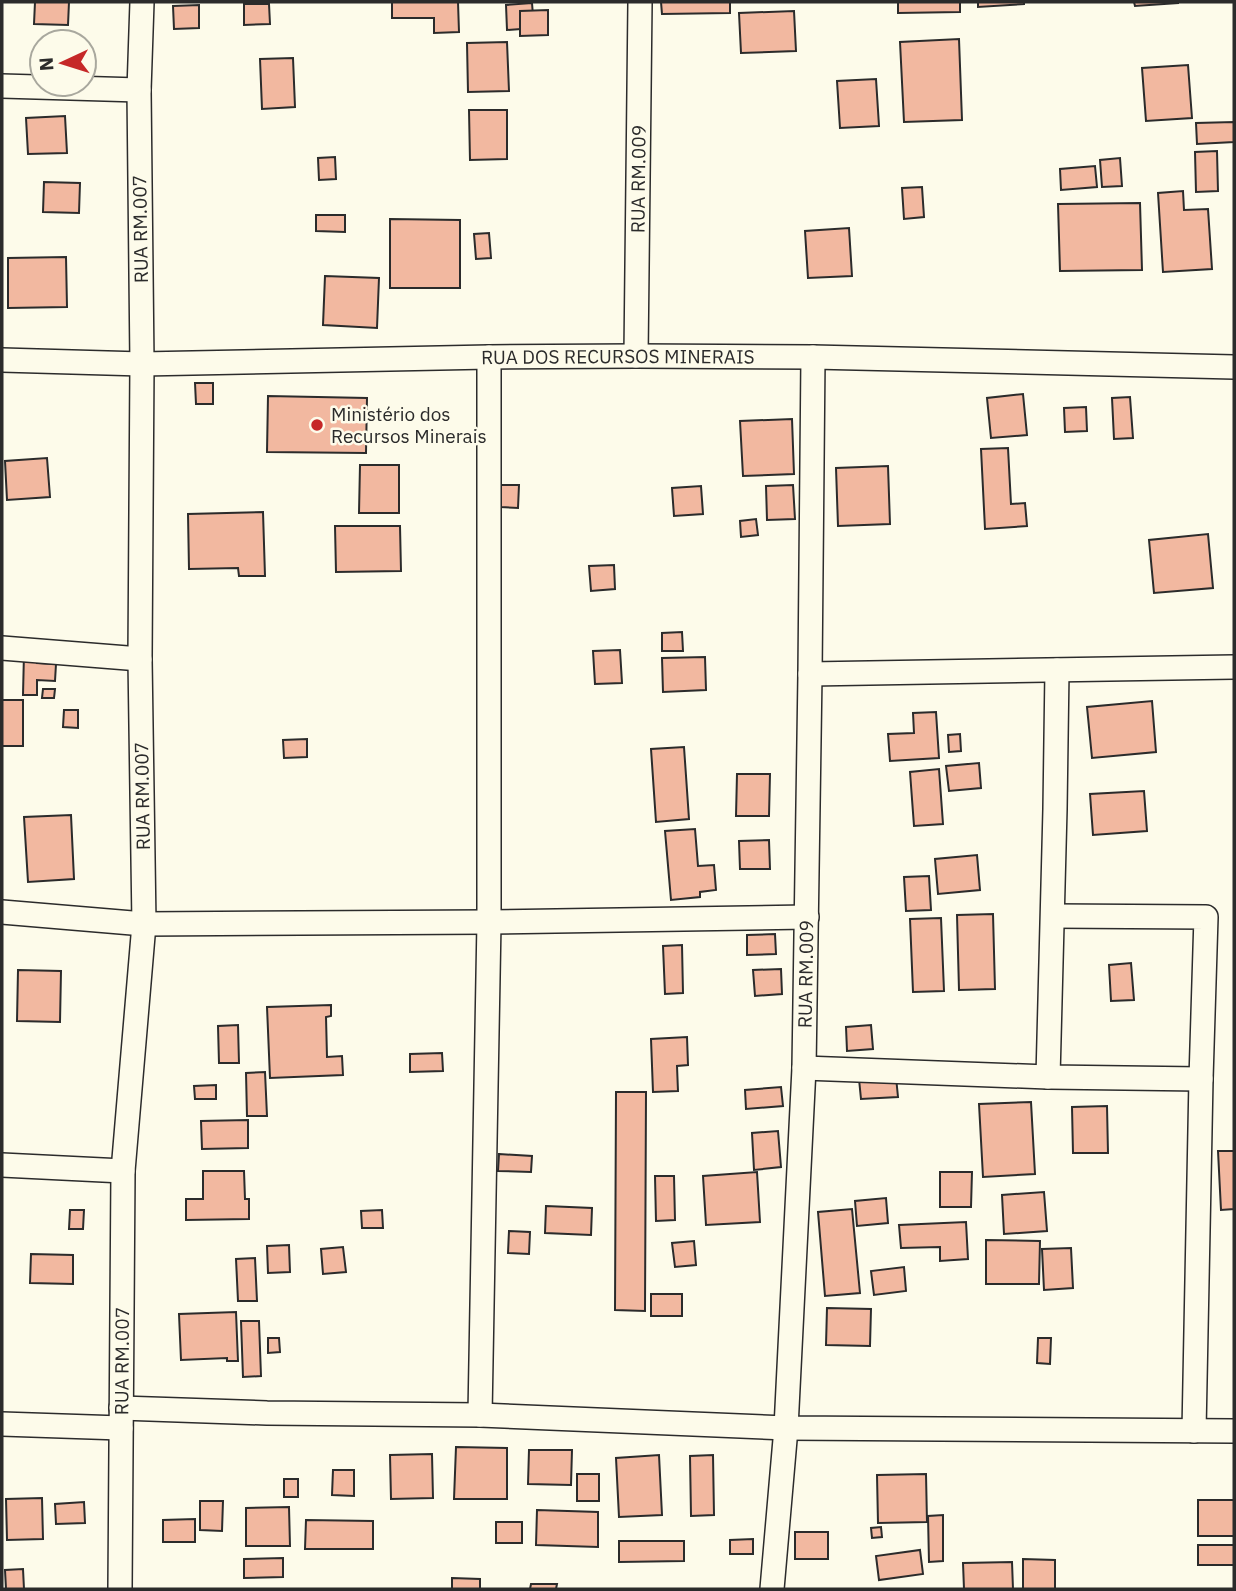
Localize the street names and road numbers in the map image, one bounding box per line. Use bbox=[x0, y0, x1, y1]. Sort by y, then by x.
street label: RUA RM.009 bbox=[625, 125, 651, 233]
street label: RUA RM.007 bbox=[127, 175, 153, 283]
street label: RUA DOS RECURSOS MINERAIS bbox=[481, 344, 755, 369]
street label: RUA RM.007 bbox=[129, 742, 155, 850]
street label: RUA RM.009 bbox=[793, 920, 818, 1028]
street label: RUA RM.007 bbox=[109, 1307, 134, 1415]

